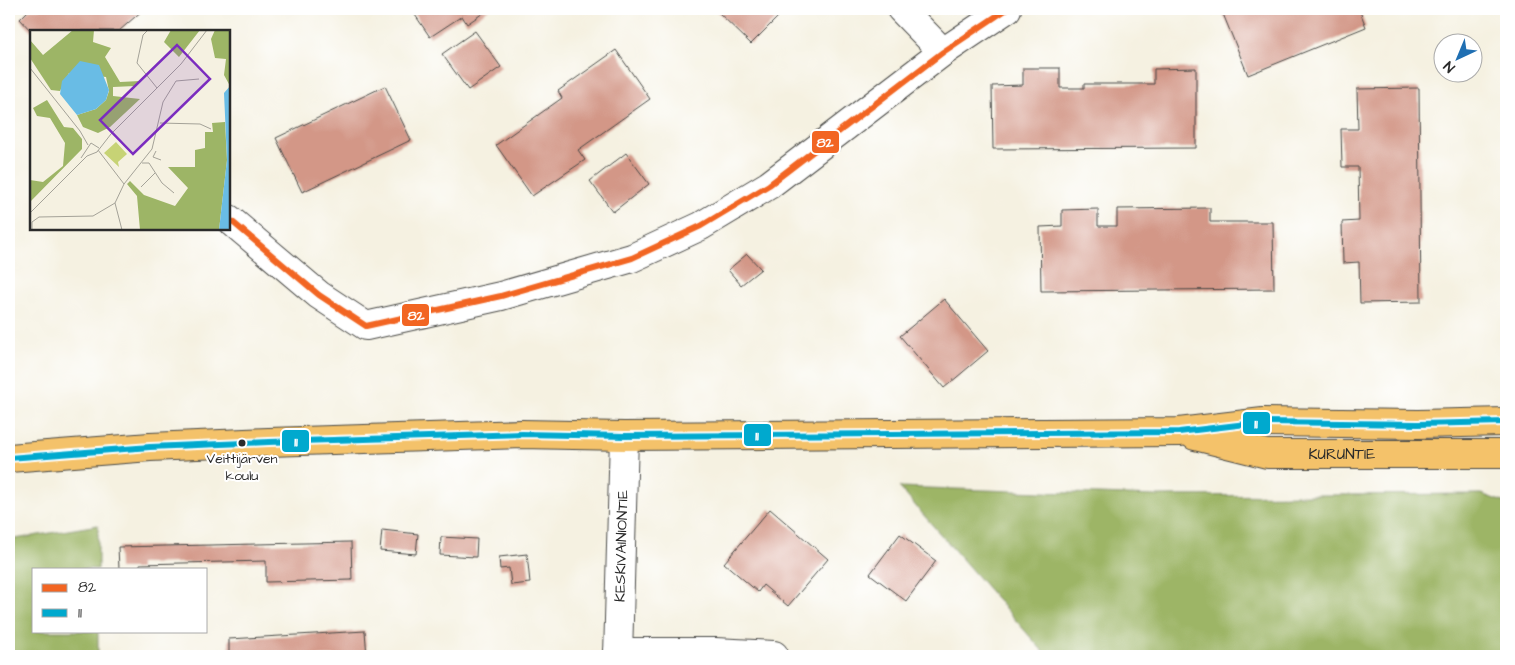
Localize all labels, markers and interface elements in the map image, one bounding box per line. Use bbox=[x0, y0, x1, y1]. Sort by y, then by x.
inset map bbox=[30, 30, 230, 230]
north arrow bbox=[1432, 32, 1482, 82]
text: N bbox=[1439, 56, 1460, 77]
line badge: 82 bbox=[811, 130, 840, 154]
text: 82 bbox=[816, 133, 835, 153]
line badge: 82 bbox=[401, 303, 430, 327]
text: 82 bbox=[407, 306, 426, 326]
line badge: 11 bbox=[1242, 411, 1271, 435]
text: 11 bbox=[1254, 414, 1258, 434]
line badge: 11 bbox=[743, 423, 772, 447]
text: 11 bbox=[755, 426, 759, 446]
line badge: 11 bbox=[281, 429, 310, 453]
text: 11 bbox=[294, 432, 298, 452]
marker: Veittijärven koulu bbox=[237, 438, 247, 448]
street label: KURUNTIE bbox=[1308, 444, 1375, 465]
place label: Veittijärven koulu bbox=[206, 449, 278, 486]
street label: KESKIVAINIONTIE bbox=[609, 490, 633, 602]
legend bbox=[32, 568, 208, 632]
text: 82 bbox=[78, 577, 97, 598]
text: 11 bbox=[78, 603, 82, 624]

